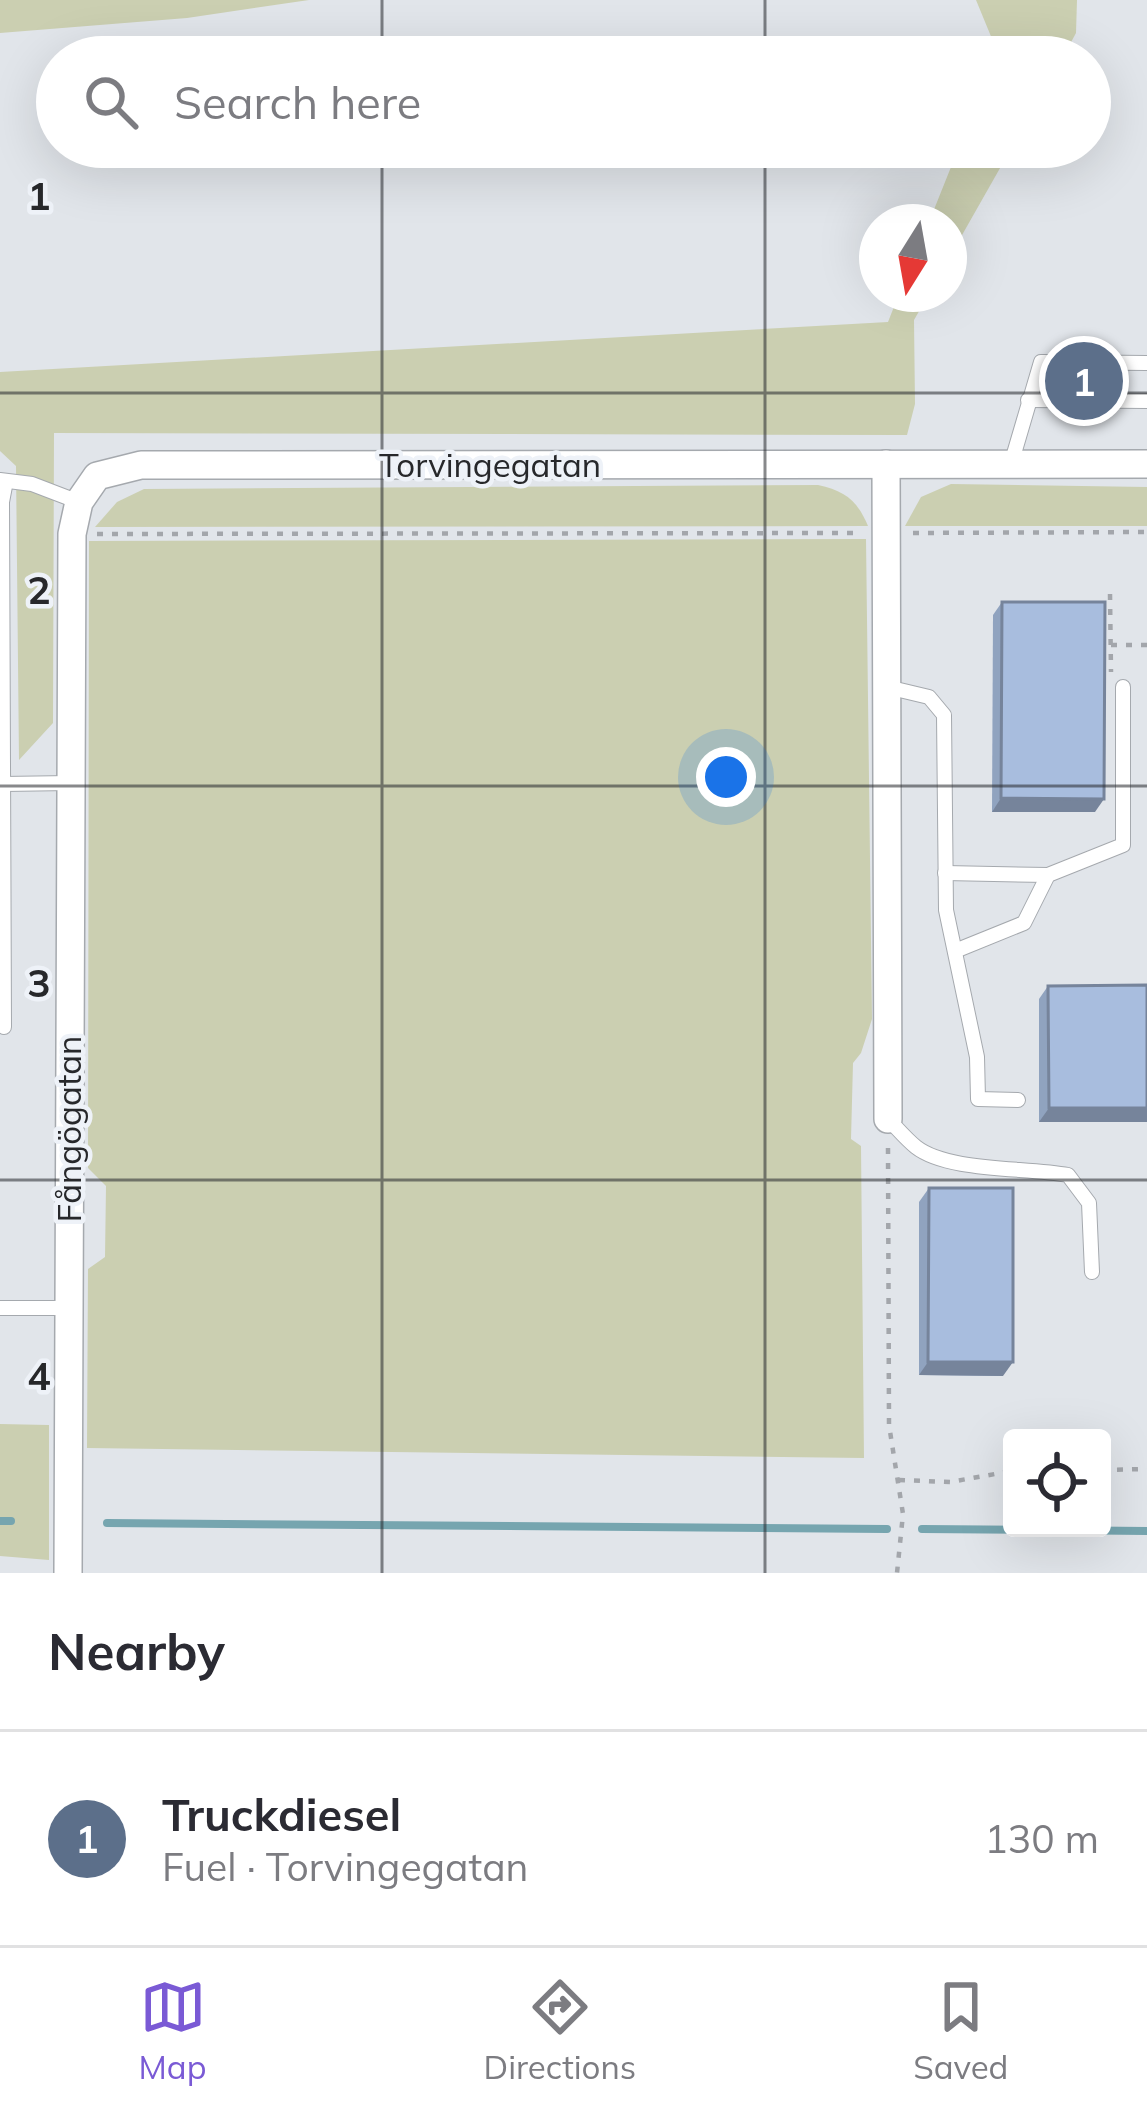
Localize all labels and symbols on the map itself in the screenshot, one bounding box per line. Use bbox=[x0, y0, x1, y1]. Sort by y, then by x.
text: 1 bbox=[27, 171, 51, 220]
north arrow bbox=[859, 204, 967, 312]
pin: 1 bbox=[1045, 336, 1123, 426]
street label: Torvingegatan bbox=[379, 444, 601, 485]
text: 2 bbox=[27, 565, 51, 614]
your location bbox=[696, 747, 756, 807]
text: 3 bbox=[27, 958, 51, 1007]
street label: Fångögatan bbox=[48, 1036, 89, 1222]
text: 4 bbox=[27, 1351, 51, 1400]

